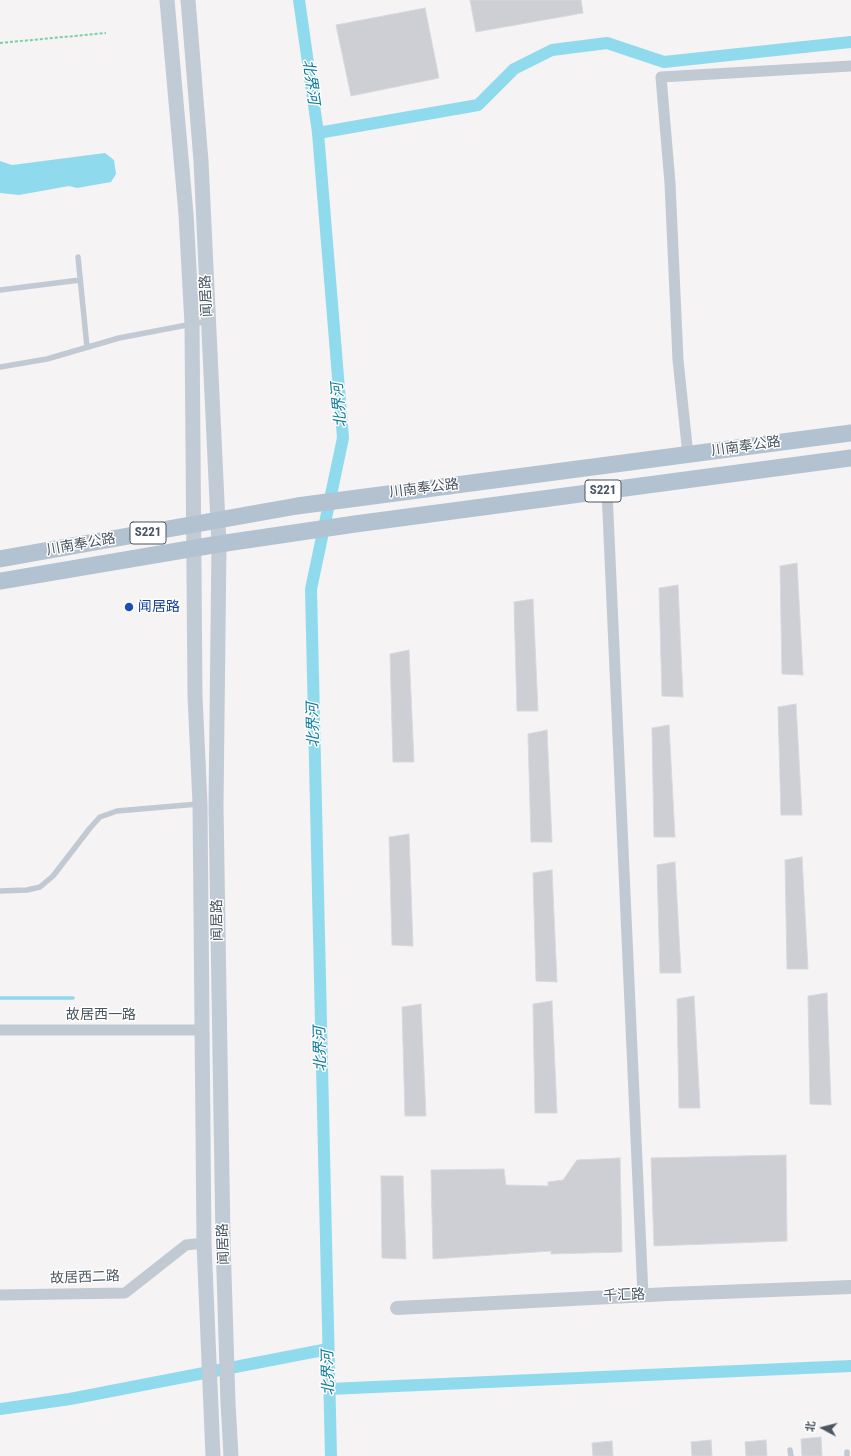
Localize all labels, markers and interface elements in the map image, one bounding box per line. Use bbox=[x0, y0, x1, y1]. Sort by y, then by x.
water label: 北界河 bbox=[298, 58, 322, 106]
street label: 闻居路 bbox=[198, 275, 216, 317]
water label: 北界河 bbox=[329, 382, 351, 428]
street label: 川南奉公路 bbox=[710, 434, 782, 460]
street label: 川南奉公路 bbox=[388, 476, 460, 502]
road number: S221 bbox=[585, 480, 621, 502]
road number: S221 bbox=[130, 522, 166, 544]
street label: 川南奉公路 bbox=[45, 531, 117, 559]
place label: 闻居路 bbox=[138, 599, 180, 615]
marker: 闻居路 bbox=[123, 601, 135, 613]
water label: 北界河 bbox=[305, 702, 323, 748]
street label: 闻居路 bbox=[209, 899, 227, 941]
street label: 故居西一路 bbox=[66, 1007, 136, 1023]
water label: 北界河 bbox=[312, 1026, 330, 1072]
street label: 闻居路 bbox=[215, 1223, 233, 1265]
street label: 故居西二路 bbox=[50, 1268, 120, 1288]
street label: 千汇路 bbox=[603, 1287, 645, 1305]
water label: 北界河 bbox=[320, 1350, 338, 1396]
north arrow bbox=[803, 1408, 843, 1448]
text: 北 bbox=[803, 1420, 818, 1433]

